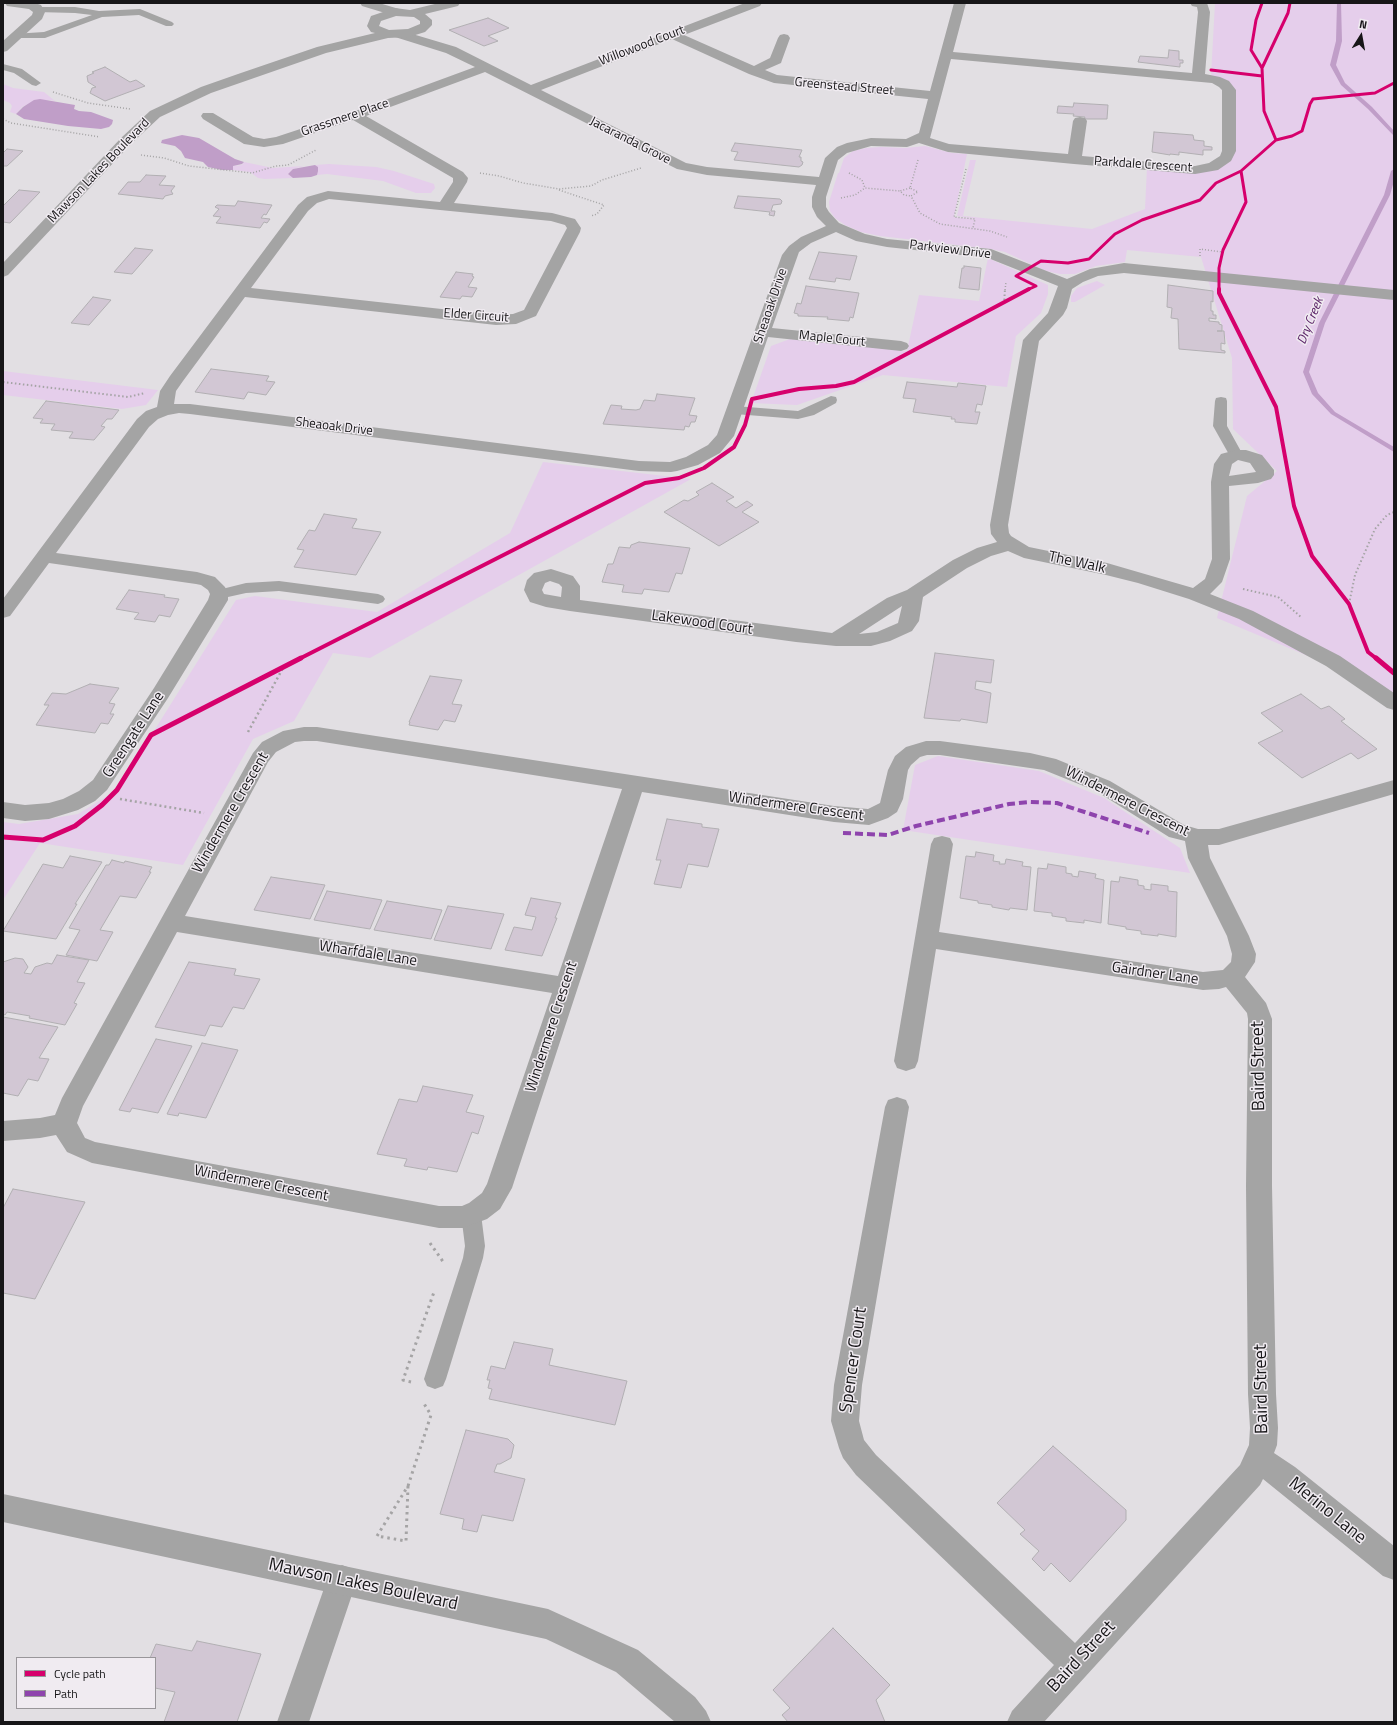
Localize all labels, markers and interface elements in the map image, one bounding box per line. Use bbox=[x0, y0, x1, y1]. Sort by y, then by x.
north arrow bbox=[1341, 16, 1381, 56]
text: N bbox=[1358, 16, 1369, 33]
street label: Willowood Court bbox=[597, 23, 687, 69]
street label: Greenstead Street bbox=[794, 75, 894, 99]
street label: Grassmere Place bbox=[299, 96, 391, 140]
street label: Jacaranda Grove bbox=[587, 114, 673, 168]
street label: Mawson Lakes Boulevard bbox=[45, 115, 153, 227]
street label: Parkdale Crescent bbox=[1093, 154, 1193, 176]
street label: Parkview Drive bbox=[909, 237, 991, 263]
street label: Sheaoak Drive bbox=[751, 267, 791, 345]
water label: Dry Creek bbox=[1295, 295, 1327, 347]
street label: Elder Circuit bbox=[443, 306, 509, 326]
street label: Maple Court bbox=[798, 328, 866, 350]
street label: Sheaoak Drive bbox=[294, 415, 374, 439]
street label: The Walk bbox=[1047, 548, 1107, 578]
street label: Lakewood Court bbox=[650, 607, 754, 639]
street label: Greengate Lane bbox=[99, 689, 169, 781]
street label: Windermere Crescent bbox=[189, 749, 273, 877]
street label: Windermere Crescent bbox=[1062, 763, 1192, 841]
street label: Windermere Crescent bbox=[727, 789, 865, 825]
street label: Wharfdale Lane bbox=[318, 937, 418, 971]
street label: Windermere Crescent bbox=[522, 959, 582, 1095]
street label: Gairdner Lane bbox=[1110, 959, 1200, 989]
street label: Baird Street bbox=[1247, 1021, 1271, 1111]
street label: Windermere Crescent bbox=[192, 1162, 330, 1206]
street label: Spencer Court bbox=[836, 1306, 872, 1414]
street label: Baird Street bbox=[1250, 1344, 1274, 1434]
street label: Merino Lane bbox=[1284, 1473, 1370, 1549]
street label: Mawson Lakes Boulevard bbox=[266, 1554, 460, 1616]
street label: Baird Street bbox=[1043, 1617, 1121, 1697]
legend bbox=[16, 1657, 156, 1709]
text: Cycle path bbox=[54, 1664, 106, 1683]
text: Path bbox=[54, 1684, 78, 1703]

